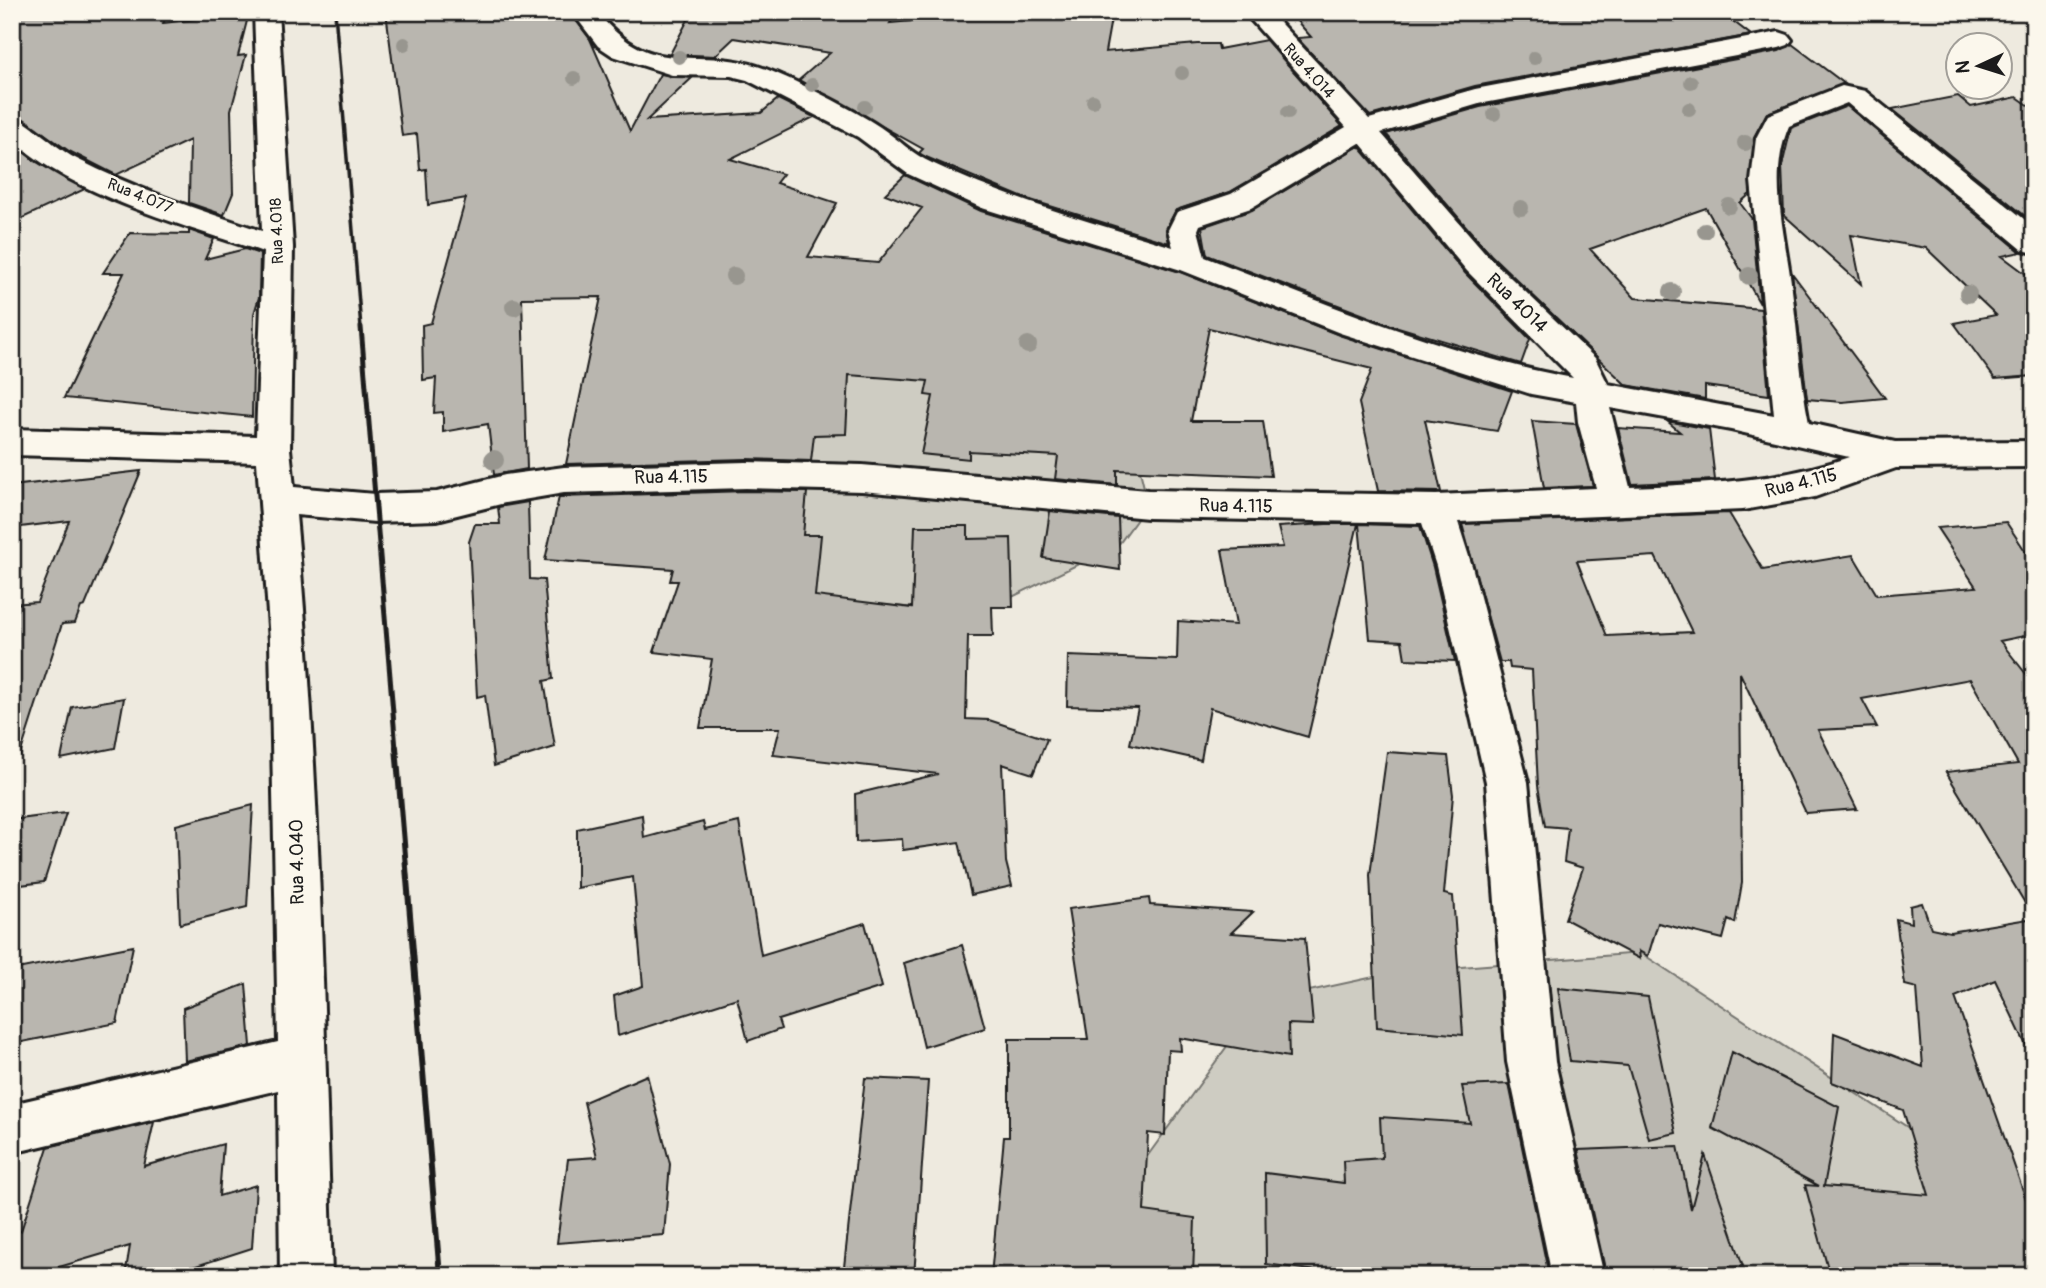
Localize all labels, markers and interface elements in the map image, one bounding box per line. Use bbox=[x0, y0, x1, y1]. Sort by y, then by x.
north arrow bbox=[1944, 32, 2014, 102]
street label: Rua 4.014 bbox=[1279, 39, 1339, 103]
text: N bbox=[1951, 60, 1975, 74]
street label: Rua 4.077 bbox=[104, 174, 176, 218]
street label: Rua 4.018 bbox=[266, 198, 288, 264]
street label: Rua 4014 bbox=[1481, 268, 1553, 338]
street label: Rua 4.115 bbox=[1762, 462, 1840, 504]
street label: Rua 4.115 bbox=[634, 464, 708, 490]
street label: Rua 4.115 bbox=[1199, 493, 1273, 519]
street label: Rua 4.040 bbox=[284, 819, 310, 905]

